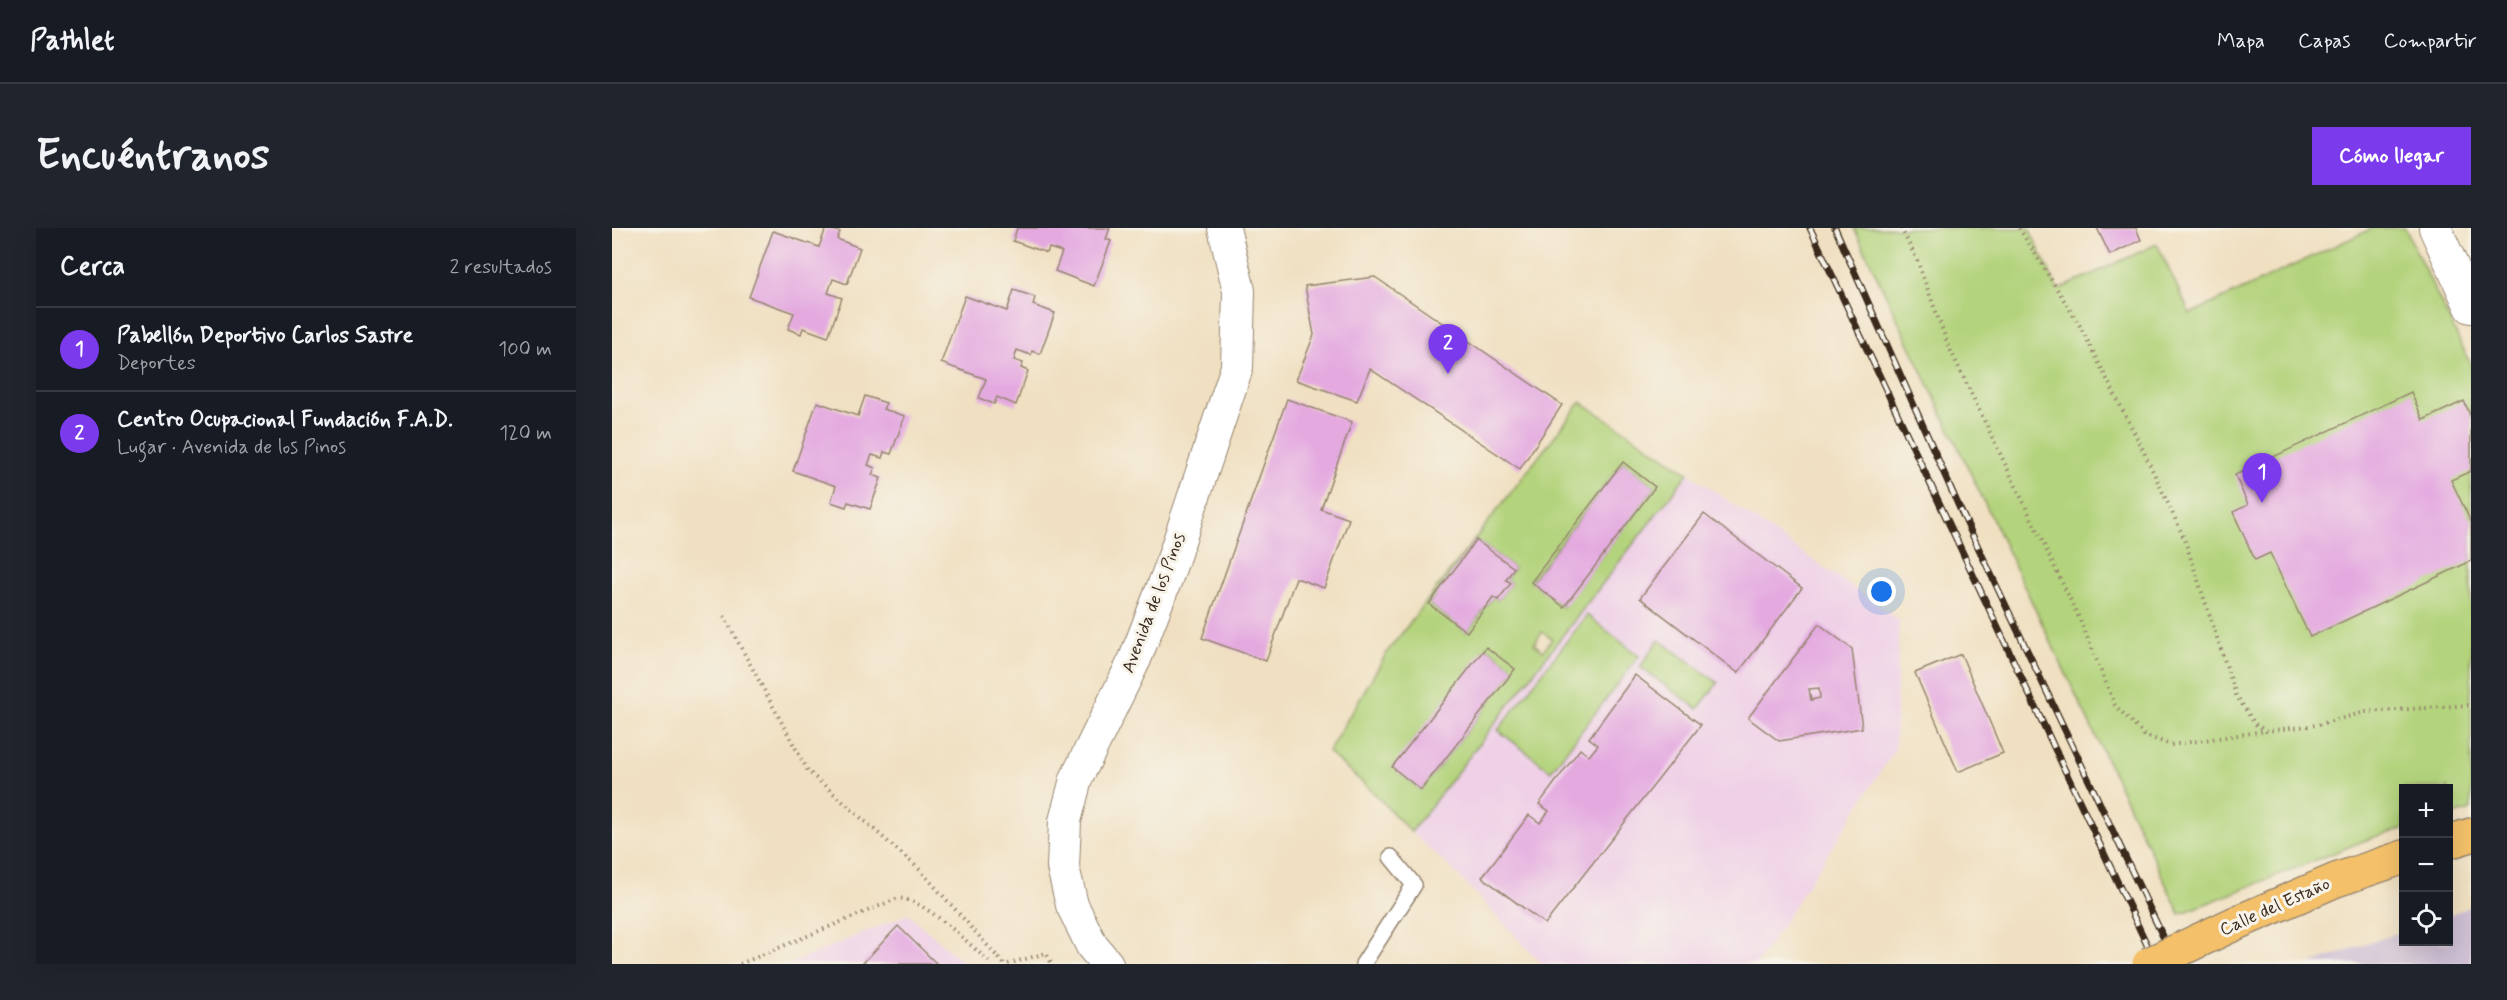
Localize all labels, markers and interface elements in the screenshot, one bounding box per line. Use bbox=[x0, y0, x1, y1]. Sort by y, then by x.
text: Pathlet bbox=[30, 23, 114, 60]
text: Mapa bbox=[2217, 27, 2265, 55]
text: Capas bbox=[2298, 27, 2351, 55]
text: Compartir bbox=[2384, 27, 2477, 55]
button: Cómo llegar bbox=[2312, 127, 2471, 185]
text: Encuéntranos bbox=[36, 129, 269, 184]
text: Cerca bbox=[60, 250, 125, 284]
text: 2 resultados bbox=[449, 254, 552, 281]
text: Pabellón Deportivo Carlos Sastre bbox=[117, 322, 413, 350]
pin: 2 bbox=[1428, 324, 1468, 374]
text: 1 bbox=[75, 336, 84, 363]
text: 100 m bbox=[498, 336, 552, 363]
text: Deportes bbox=[117, 350, 196, 377]
text: Centro Ocupacional Fundación F.A.D. bbox=[117, 406, 453, 434]
text: 2 bbox=[75, 420, 84, 447]
text: 120 m bbox=[499, 420, 552, 447]
text: Lugar · Avenida de los Pinos bbox=[117, 434, 346, 461]
pin: 1 bbox=[2242, 454, 2282, 503]
street label: Avenida de los Pinos bbox=[1116, 530, 1192, 676]
your location bbox=[1867, 577, 1896, 606]
map controls bbox=[2399, 784, 2453, 946]
button: + bbox=[2399, 784, 2453, 838]
button: − bbox=[2399, 838, 2453, 892]
street label: Calle del Estaño bbox=[2216, 872, 2334, 942]
button: locate bbox=[2399, 892, 2453, 946]

